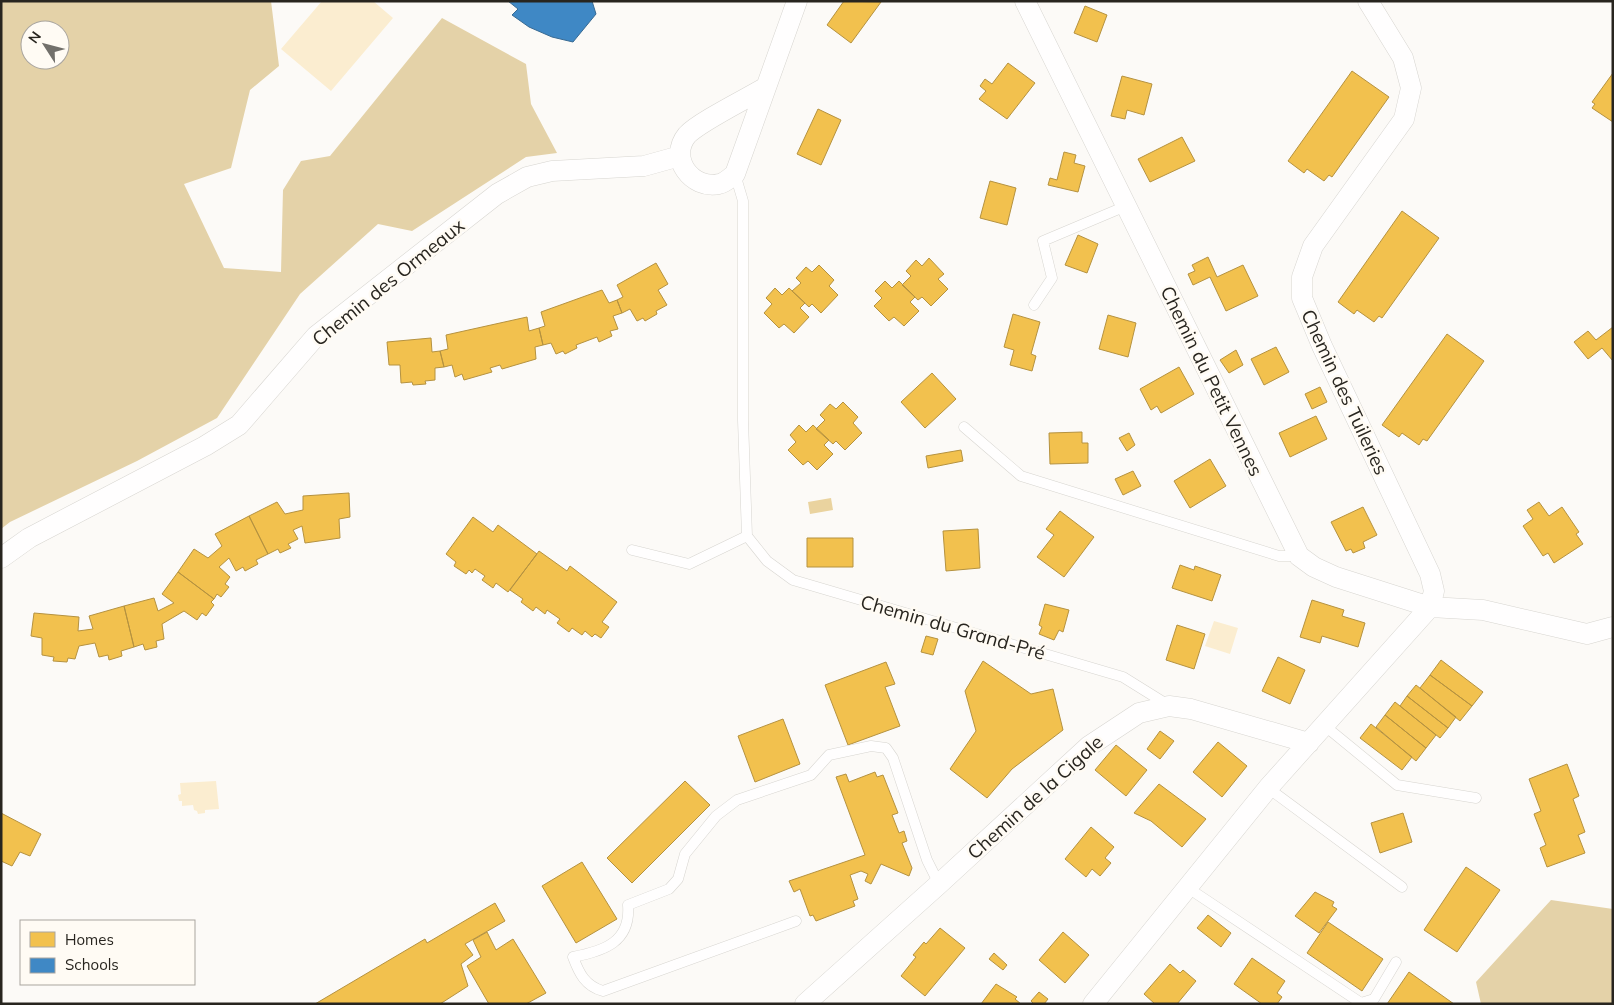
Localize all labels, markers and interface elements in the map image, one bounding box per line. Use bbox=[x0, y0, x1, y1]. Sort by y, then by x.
north arrow bbox=[20, 20, 70, 70]
text: N bbox=[24, 28, 45, 47]
street label: Chemin des Ormeaux bbox=[307, 213, 469, 351]
street label: Chemin du Petit Vennes bbox=[1155, 282, 1269, 480]
street label: Chemin des Tuileries bbox=[1296, 306, 1394, 478]
street label: Chemin du Grand-Pré bbox=[858, 589, 1048, 665]
street label: Chemin de la Cigale bbox=[962, 730, 1108, 864]
legend bbox=[20, 920, 195, 985]
text: Homes bbox=[65, 930, 114, 949]
text: Schools bbox=[65, 955, 119, 974]

